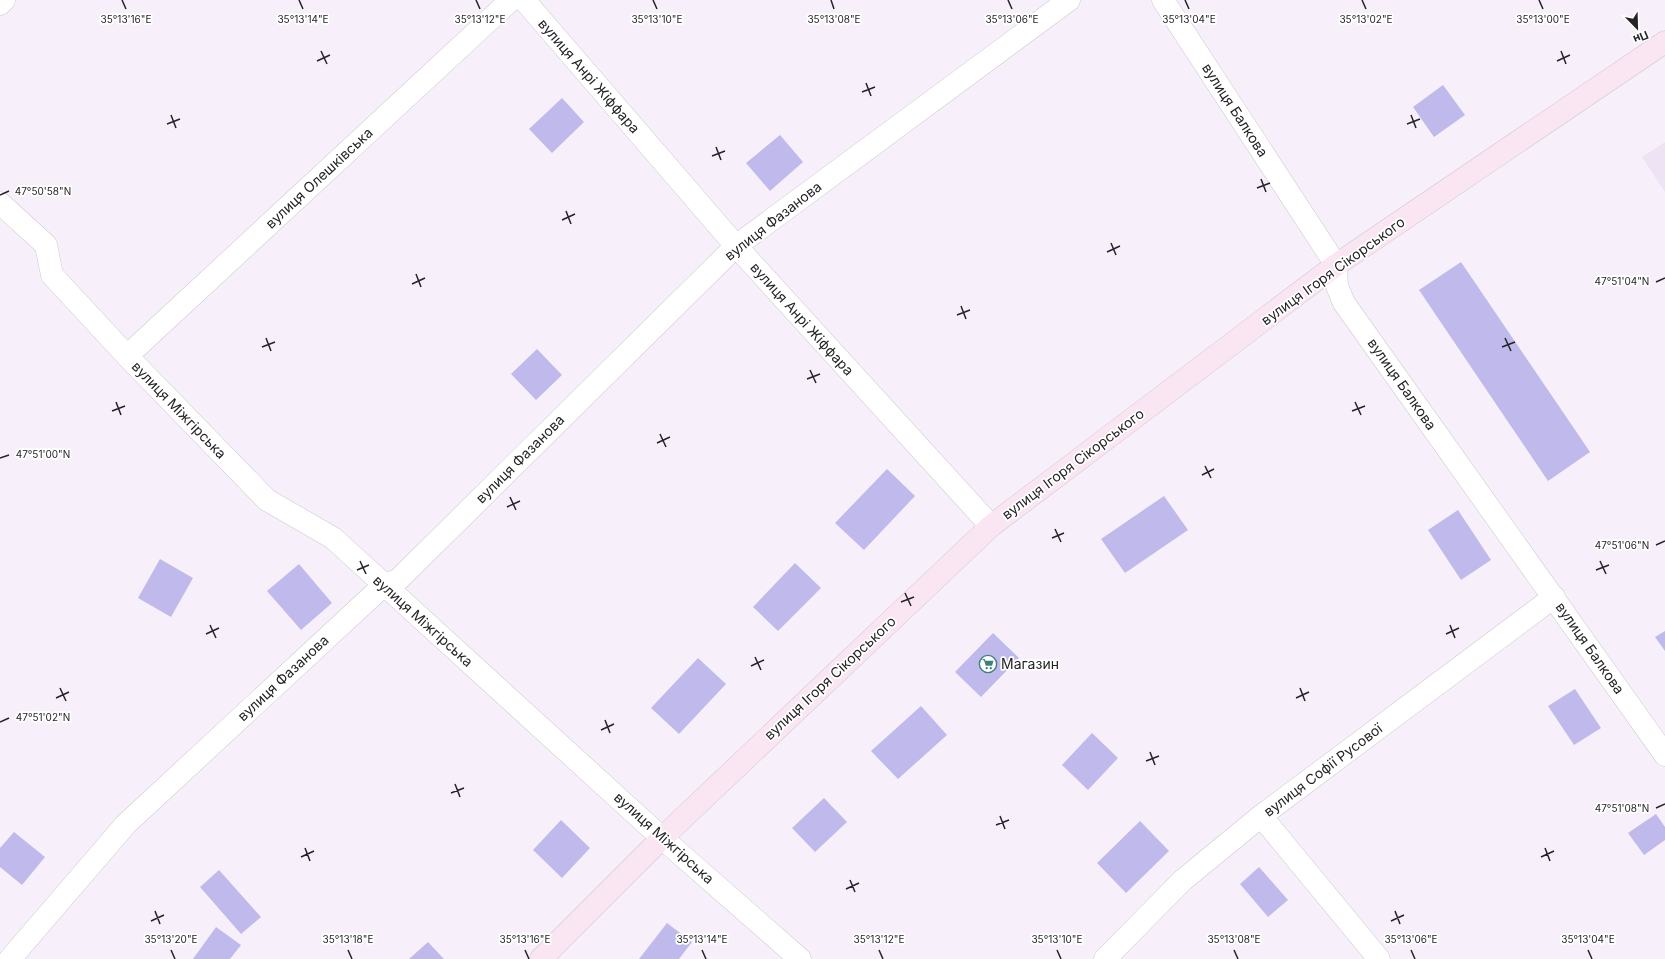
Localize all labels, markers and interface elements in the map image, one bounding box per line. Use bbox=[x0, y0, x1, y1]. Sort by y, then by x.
north arrow bbox=[1617, 8, 1657, 48]
text: 35°13'16"E bbox=[101, 13, 152, 25]
text: 35°13'14"E bbox=[277, 13, 329, 25]
text: 35°13'12"E bbox=[455, 13, 505, 25]
text: 35°13'10"E bbox=[631, 13, 683, 25]
text: 35°13'08"E bbox=[807, 13, 861, 25]
text: 35°13'06"E bbox=[985, 13, 1039, 25]
text: 35°13'04"E bbox=[1162, 13, 1216, 25]
text: 35°13'02"E bbox=[1339, 13, 1393, 25]
text: 35°13'00"E bbox=[1516, 13, 1570, 25]
street label: вулиця Анрі Жіффара bbox=[535, 15, 644, 136]
text: Пн bbox=[1631, 28, 1651, 47]
street label: вулиця Балкова bbox=[1199, 60, 1272, 160]
street label: вулиця Олешківська bbox=[262, 124, 376, 232]
street label: вулиця Фазанова bbox=[721, 178, 825, 264]
text: 47°50'58"N bbox=[15, 185, 71, 197]
street label: вулиця Ігоря Сікорського bbox=[1258, 213, 1408, 328]
street label: вулиця Анрі Жіффара bbox=[747, 259, 858, 379]
text: 47°51'04"N bbox=[1595, 275, 1649, 287]
street label: вулиця Балкова bbox=[1364, 335, 1440, 433]
street label: вулиця Міжгірська bbox=[129, 358, 230, 462]
street label: вулиця Ігоря Сікорського bbox=[998, 405, 1147, 523]
street label: вулиця Фазанова bbox=[472, 411, 567, 506]
text: 47°51'00"N bbox=[16, 448, 70, 460]
text: 47°51'06"N bbox=[1595, 539, 1649, 551]
street label: вулиця Міжгірська bbox=[370, 571, 477, 670]
street label: вулиця Балкова bbox=[1552, 599, 1628, 697]
street label: вулиця Ігоря Сікорського bbox=[760, 612, 899, 743]
street label: вулиця Фазанова bbox=[234, 631, 332, 724]
supermarket icon: Магазин bbox=[978, 654, 998, 674]
place label: Магазин bbox=[1001, 655, 1059, 672]
text: 47°51'02"N bbox=[16, 711, 70, 723]
street label: вулиця Софії Русової bbox=[1260, 719, 1386, 820]
street label: вулиця Міжгірська bbox=[611, 788, 718, 887]
text: 47°51'08"N bbox=[1595, 802, 1649, 814]
text: 35°13'20"E bbox=[144, 933, 198, 945]
text: 35°13'18"E bbox=[323, 933, 373, 945]
text: 35°13'16"E bbox=[500, 933, 551, 945]
text: 35°13'14"E bbox=[676, 933, 728, 945]
text: 35°13'12"E bbox=[854, 933, 904, 945]
text: 35°13'10"E bbox=[1031, 933, 1083, 945]
text: 35°13'08"E bbox=[1207, 933, 1261, 945]
text: 35°13'06"E bbox=[1384, 933, 1438, 945]
text: 35°13'04"E bbox=[1561, 933, 1615, 945]

